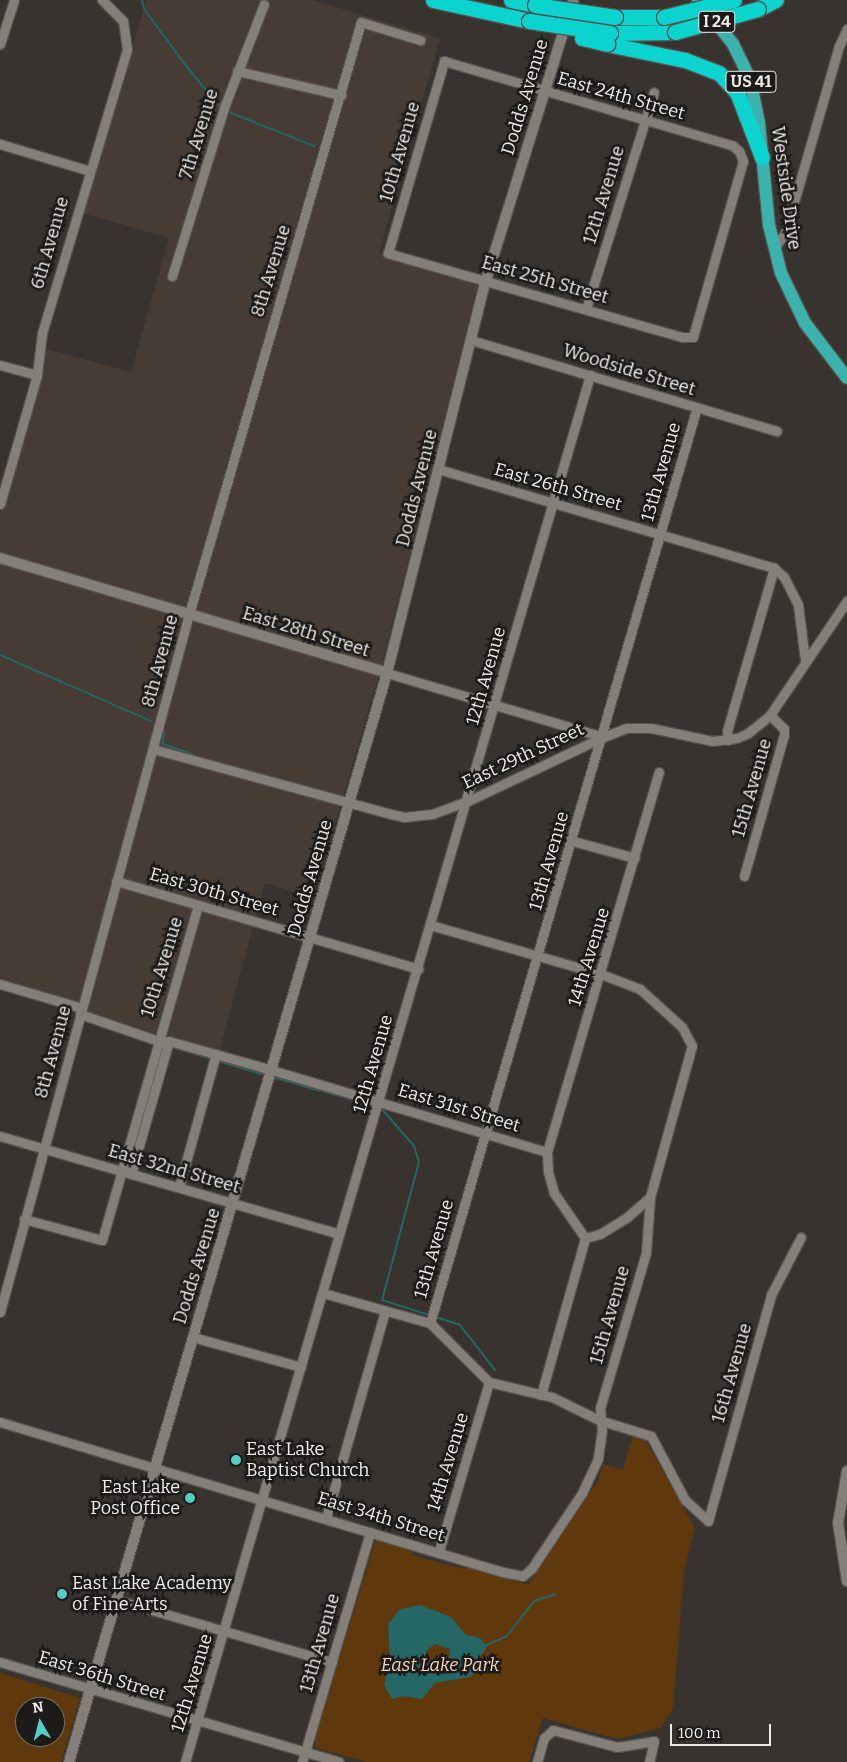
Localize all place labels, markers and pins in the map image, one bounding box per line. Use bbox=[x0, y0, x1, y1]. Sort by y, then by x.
place label: East Lake Baptist Church bbox=[246, 1439, 369, 1482]
marker: East Lake Baptist Church bbox=[230, 1454, 242, 1466]
place label: East Lake Post Office bbox=[90, 1477, 180, 1520]
marker: East Lake Post Office bbox=[184, 1492, 196, 1504]
place label: East Lake Academy of Fine Arts bbox=[72, 1573, 232, 1616]
marker: East Lake Academy of Fine Arts bbox=[56, 1588, 68, 1600]

